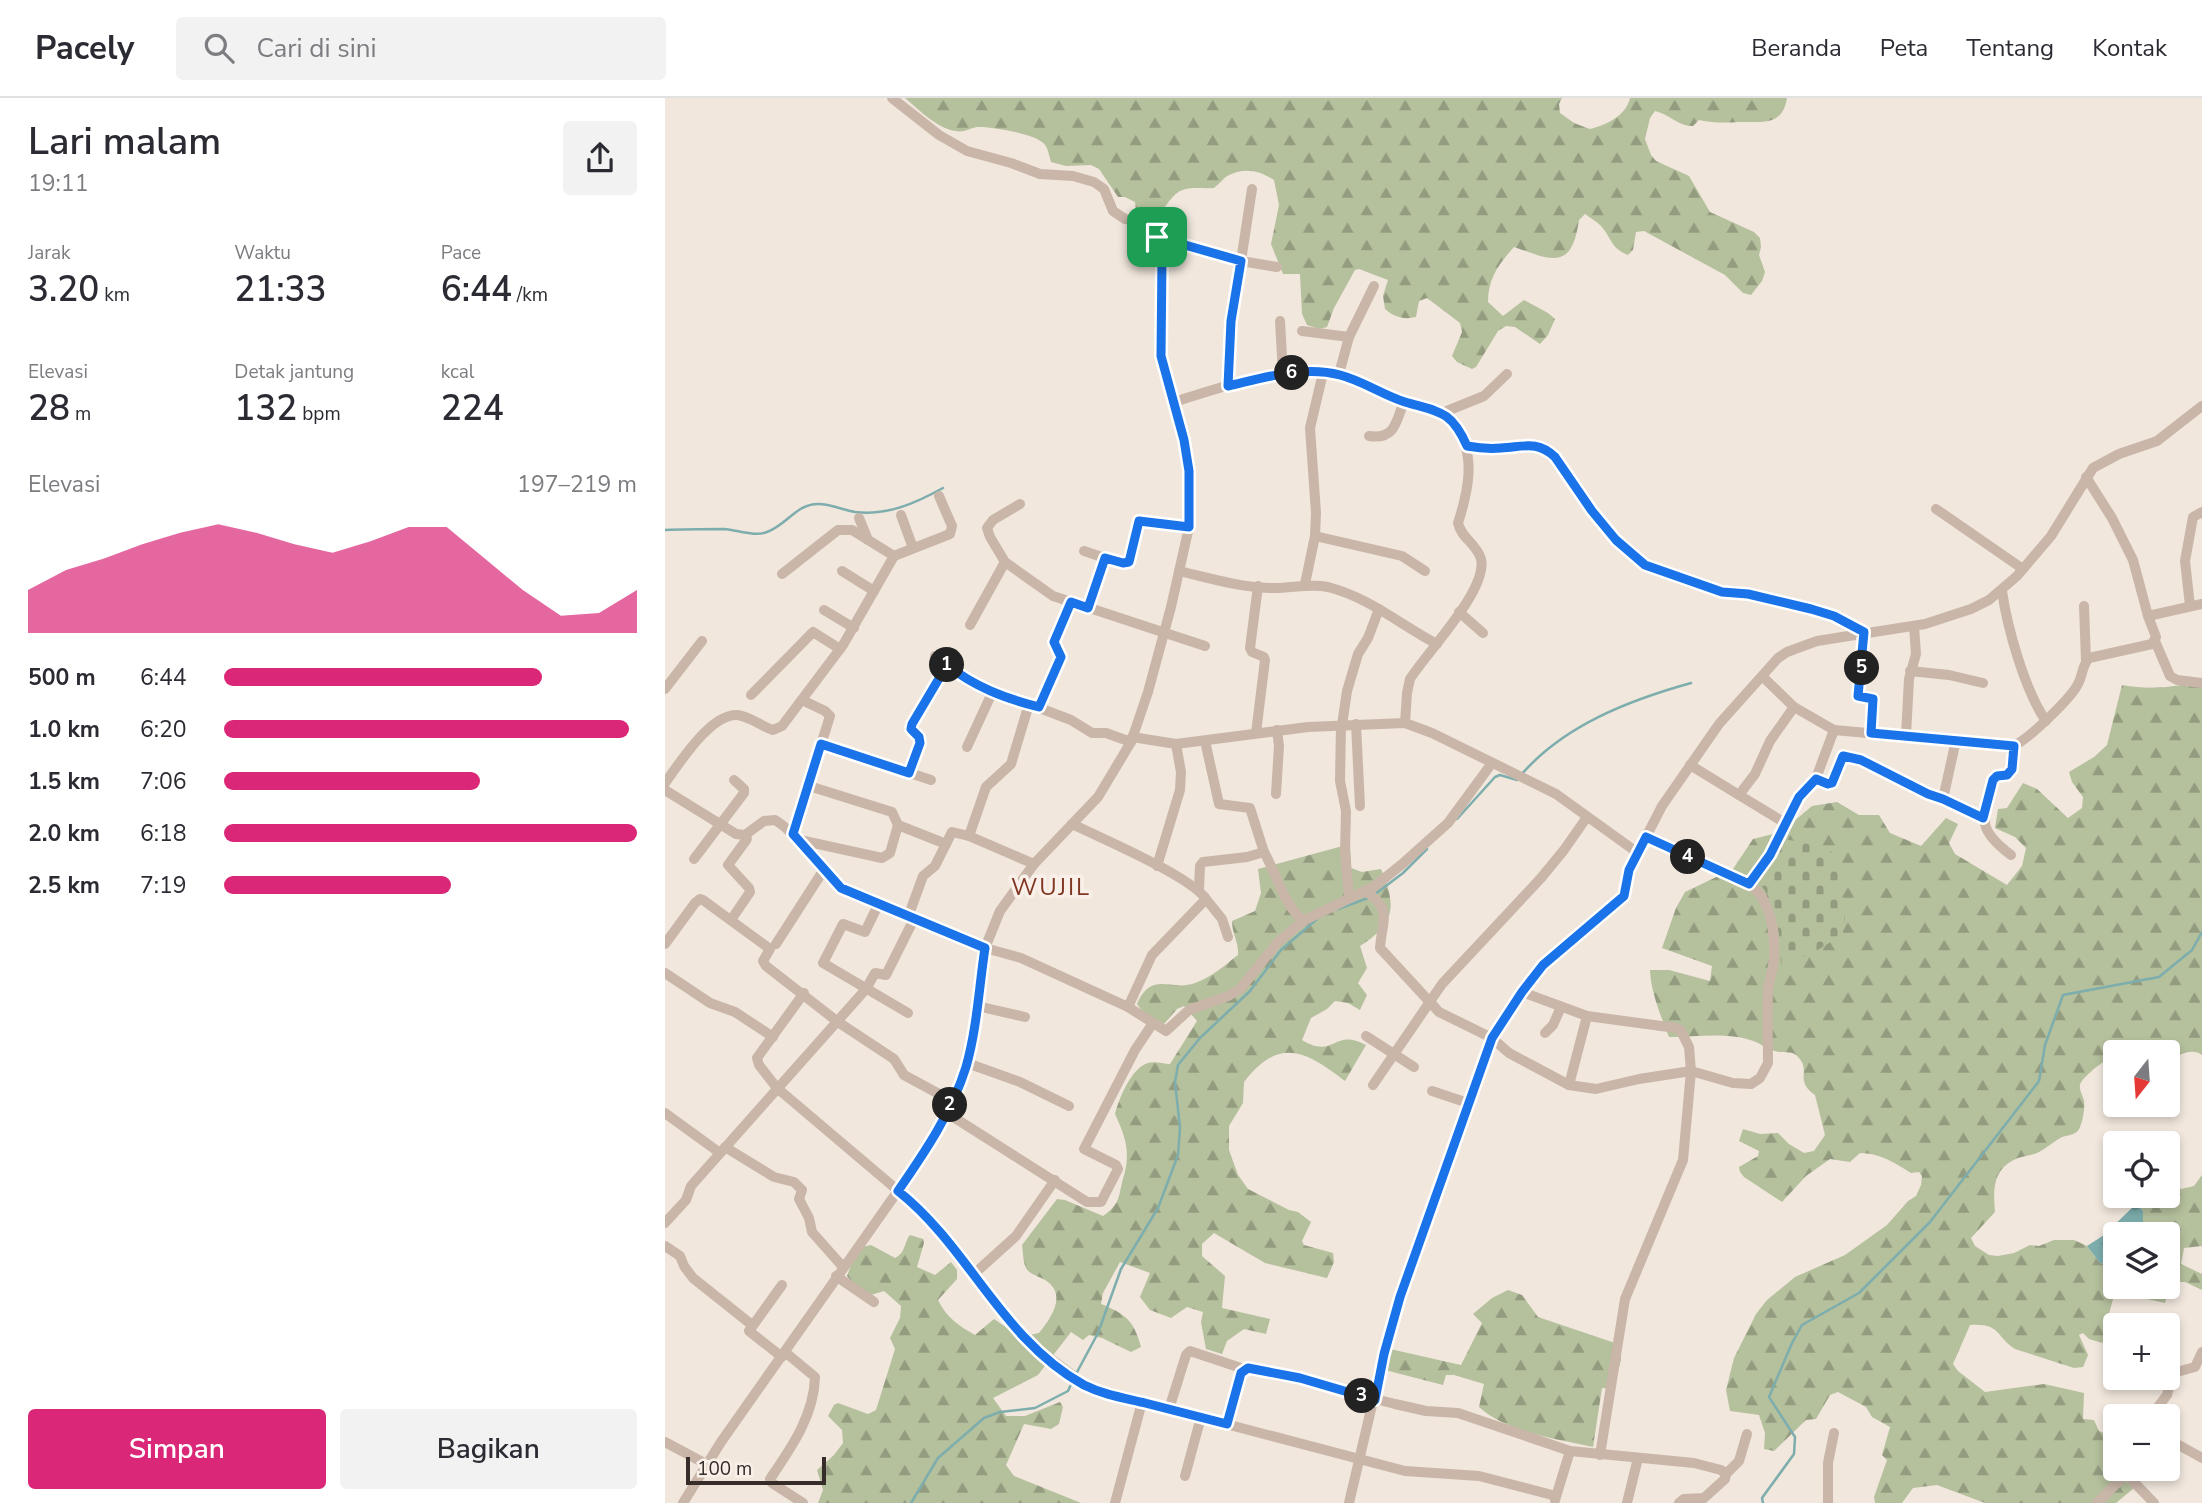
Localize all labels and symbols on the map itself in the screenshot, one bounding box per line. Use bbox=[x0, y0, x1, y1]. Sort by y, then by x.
pin bbox=[1127, 207, 1187, 267]
pin: 6 bbox=[1275, 356, 1309, 390]
pin: 1 bbox=[929, 648, 965, 682]
pin: 5 bbox=[1845, 650, 1879, 686]
pin: 4 bbox=[1671, 840, 1705, 874]
district label: WUJIL bbox=[1011, 871, 1091, 903]
north arrow bbox=[2103, 1040, 2181, 1116]
pin: 2 bbox=[933, 1088, 967, 1122]
pin: 3 bbox=[1345, 1378, 1379, 1414]
scale bar bbox=[686, 1454, 826, 1486]

